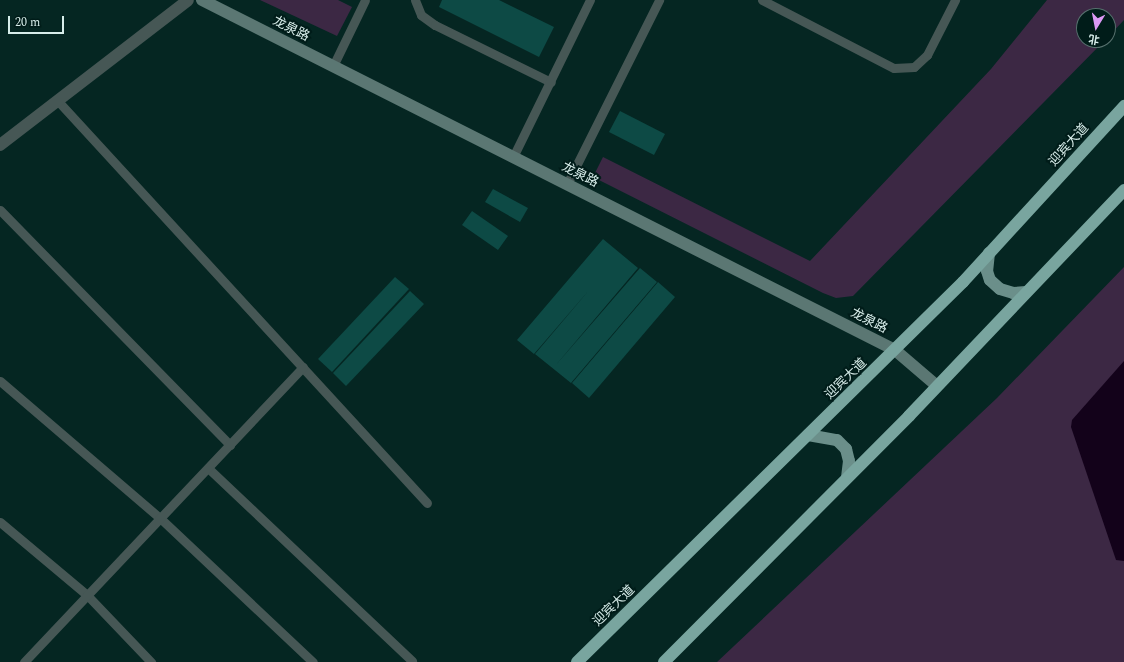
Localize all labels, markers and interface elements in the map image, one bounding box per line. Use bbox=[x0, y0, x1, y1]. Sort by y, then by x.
scale bar bbox=[10, 8, 66, 34]
north arrow bbox=[1076, 8, 1116, 48]
text: 20 m bbox=[15, 13, 40, 32]
street label: 龙泉路 bbox=[270, 13, 312, 45]
text: 北 bbox=[1087, 30, 1101, 49]
street label: 迎宾大道 bbox=[1046, 120, 1092, 170]
street label: 龙泉路 bbox=[559, 159, 601, 191]
street label: 龙泉路 bbox=[848, 305, 890, 337]
street label: 迎宾大道 bbox=[822, 355, 870, 403]
street label: 迎宾大道 bbox=[590, 582, 638, 630]

